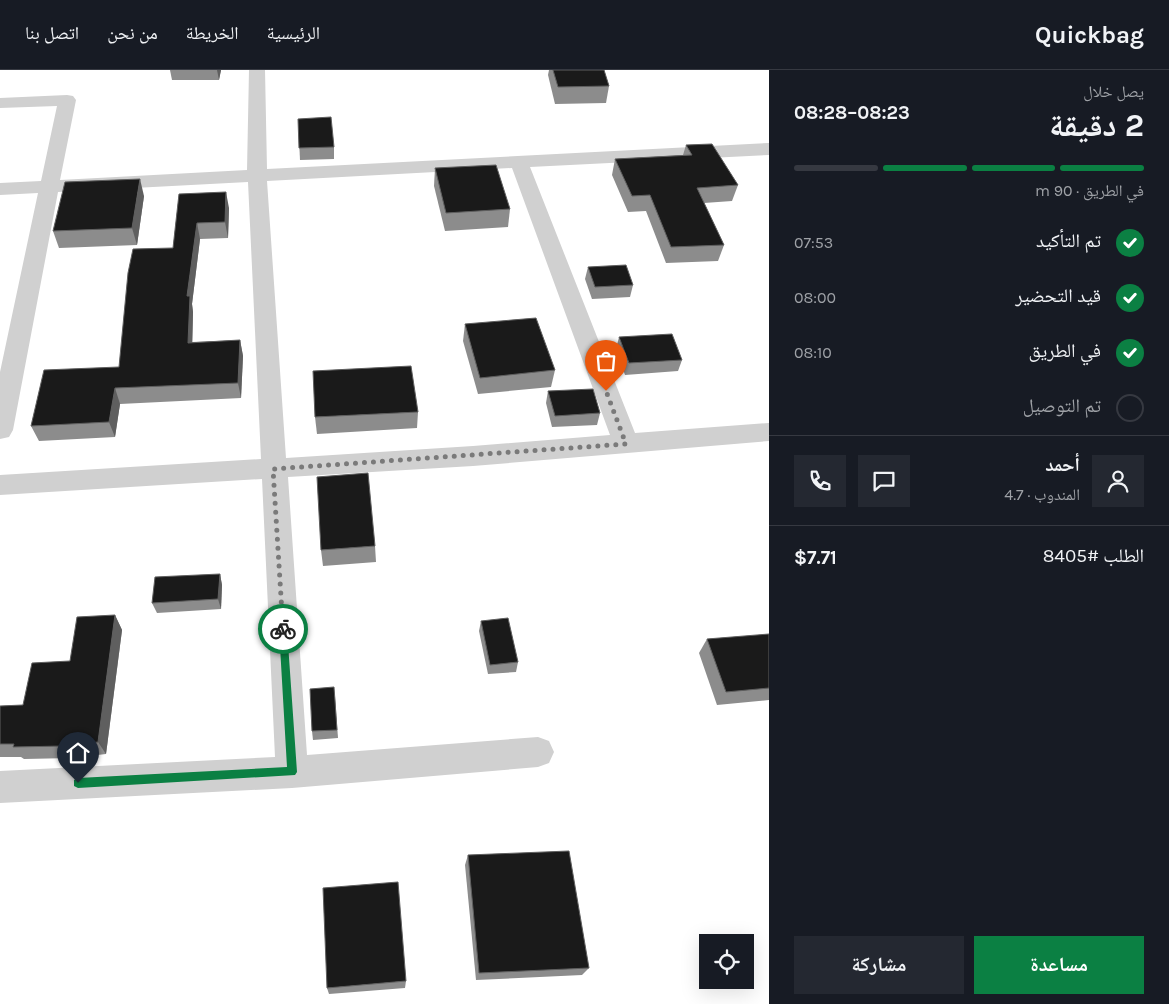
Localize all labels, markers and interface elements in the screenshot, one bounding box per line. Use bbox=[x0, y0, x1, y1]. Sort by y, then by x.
text: Quickbag bbox=[1035, 21, 1144, 49]
text: اتصل بنا bbox=[25, 22, 79, 44]
text: من نحن bbox=[107, 22, 158, 44]
text: الخريطة bbox=[186, 22, 239, 44]
text: الرئيسية bbox=[267, 22, 320, 44]
text: يصل خلال bbox=[1083, 82, 1144, 101]
text: 08:23–08:28 bbox=[794, 102, 910, 124]
text: 2 دقيقة bbox=[1049, 107, 1144, 144]
text: في الطريق · 90 m bbox=[1035, 181, 1144, 200]
icon: check bbox=[1116, 229, 1144, 257]
text: تم التأكيد bbox=[1036, 230, 1101, 252]
text: 07:53 bbox=[794, 233, 833, 252]
icon: check bbox=[1116, 284, 1144, 312]
text: قيد التحضير bbox=[1015, 285, 1101, 307]
text: 08:00 bbox=[794, 288, 836, 307]
icon: check bbox=[1116, 339, 1144, 367]
pin bbox=[585, 340, 627, 391]
text: في الطريق bbox=[1029, 340, 1101, 362]
text: 08:10 bbox=[794, 343, 832, 362]
icon: bag bbox=[592, 347, 620, 375]
text: تم التوصيل bbox=[1023, 395, 1101, 417]
text: أحمد bbox=[1045, 454, 1080, 476]
button: phone bbox=[794, 455, 846, 507]
button: chat bbox=[858, 455, 910, 507]
button: person bbox=[1092, 455, 1144, 507]
text: المندوب · 4.7 bbox=[1004, 485, 1080, 504]
text: الطلب #8405 bbox=[1043, 545, 1144, 567]
text: $7.71 bbox=[794, 547, 837, 569]
courier bbox=[258, 604, 308, 654]
icon: bike bbox=[269, 615, 297, 643]
pin bbox=[57, 732, 99, 783]
icon: home bbox=[64, 739, 92, 767]
map controls bbox=[699, 934, 754, 989]
button: locate bbox=[699, 934, 754, 989]
button: مشاركة bbox=[794, 936, 964, 994]
button: مساعدة bbox=[974, 936, 1144, 994]

